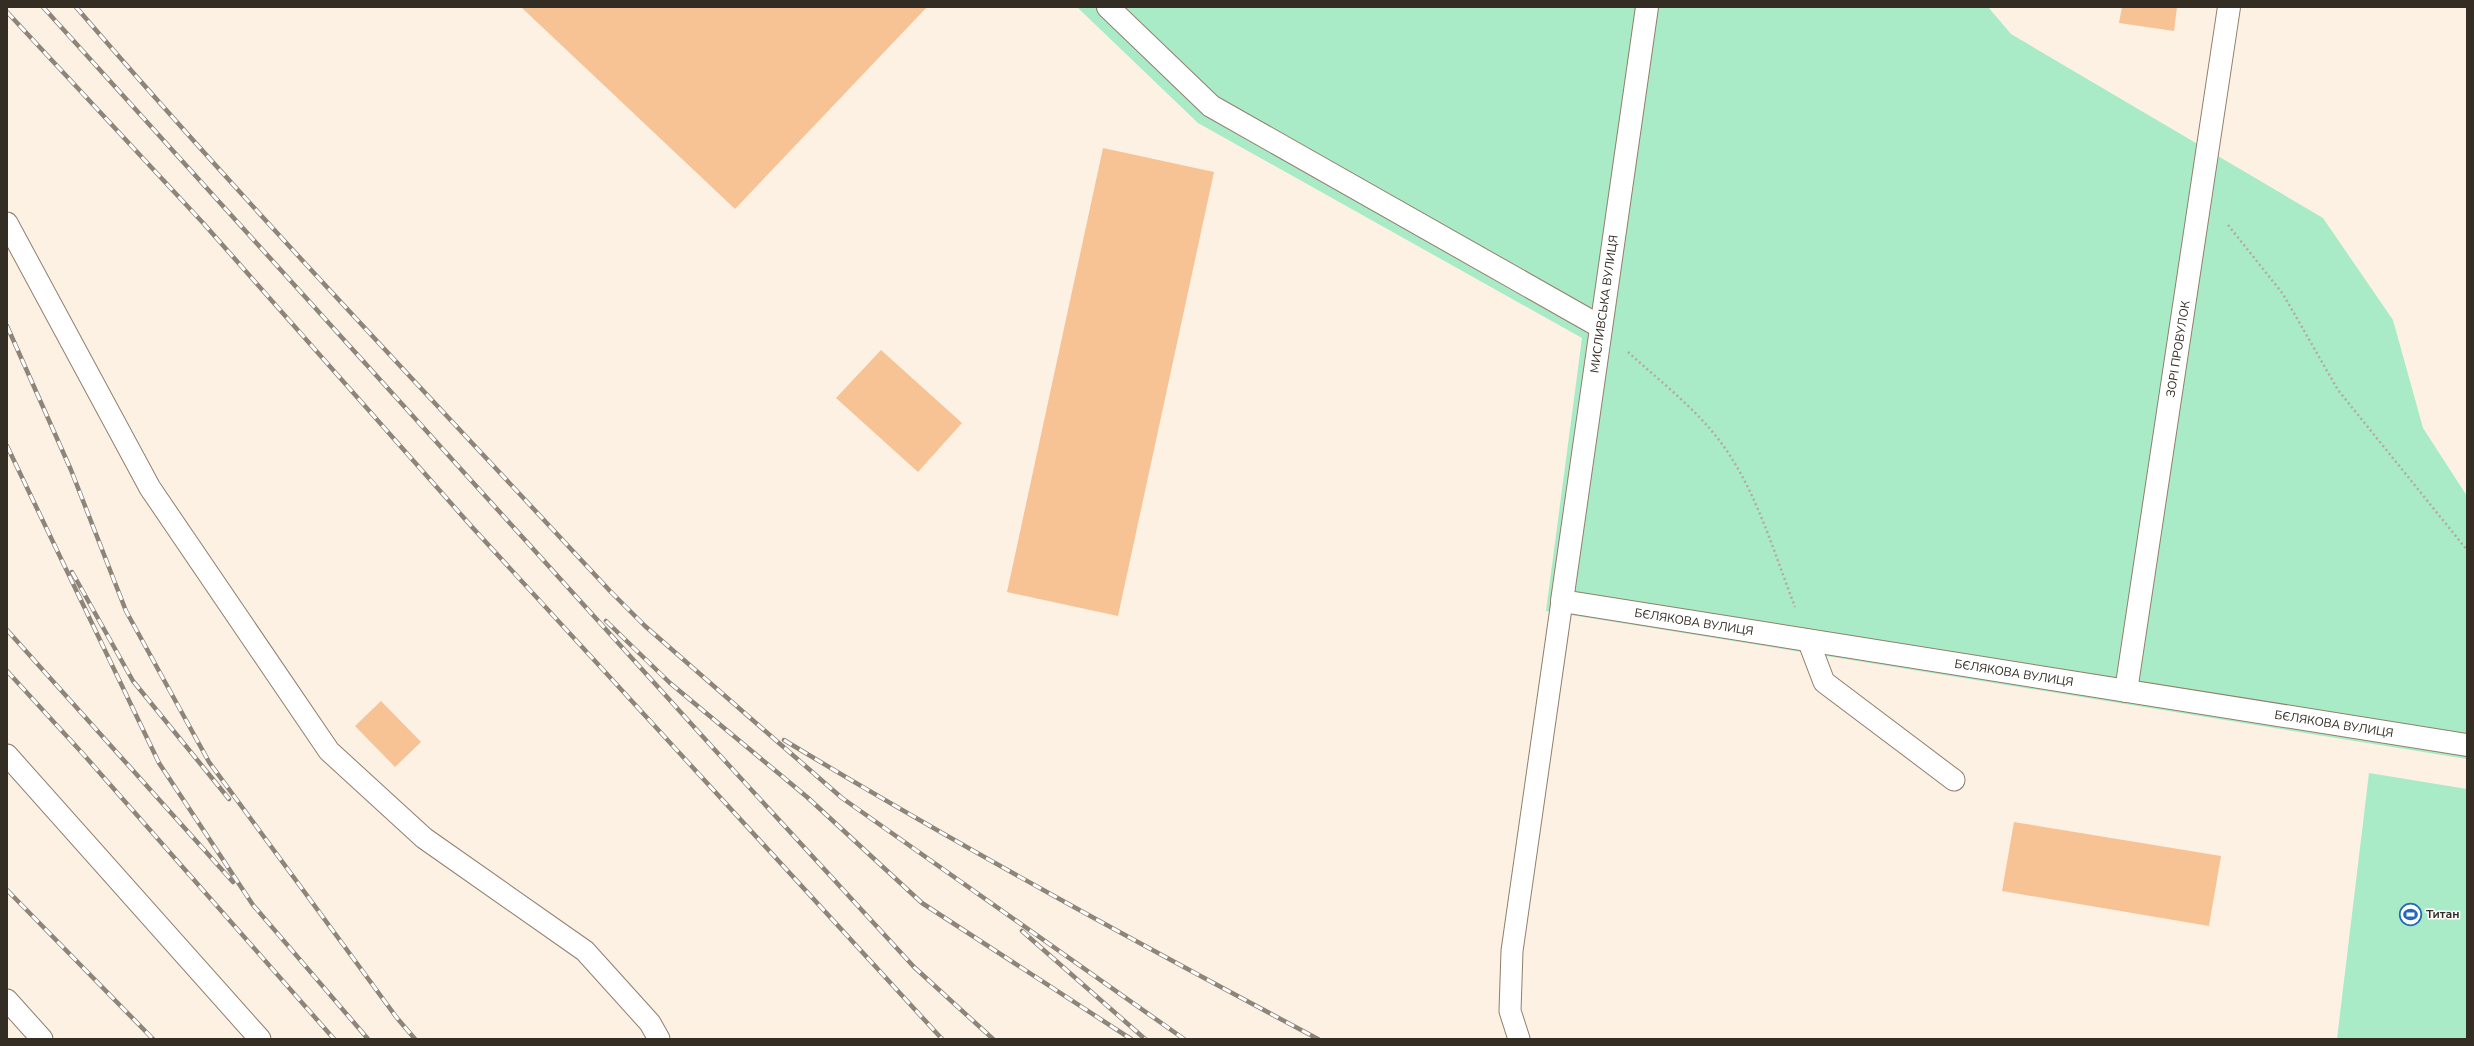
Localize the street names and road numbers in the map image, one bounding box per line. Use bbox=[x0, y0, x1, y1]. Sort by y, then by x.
street label: МИСЛИВСЬКА ВУЛИЦЯ bbox=[1586, 234, 1622, 374]
street label: ЗОРІ ПРОВУЛОК bbox=[2162, 299, 2194, 398]
street label: БЄЛЯКОВА ВУЛИЦЯ bbox=[1633, 605, 1755, 639]
street label: БЄЛЯКОВА ВУЛИЦЯ bbox=[1953, 656, 2075, 690]
street label: БЄЛЯКОВА ВУЛИЦЯ bbox=[2273, 707, 2395, 741]

